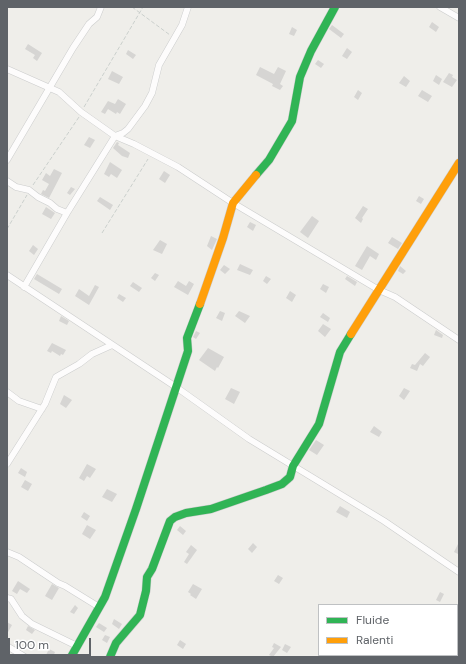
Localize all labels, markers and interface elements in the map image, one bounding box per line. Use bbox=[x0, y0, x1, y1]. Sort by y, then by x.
legend bbox=[318, 604, 458, 656]
text: Fluide bbox=[356, 612, 389, 628]
scale bar bbox=[10, 630, 93, 656]
text: Ralenti bbox=[356, 632, 393, 648]
text: 100 m bbox=[15, 637, 49, 653]

